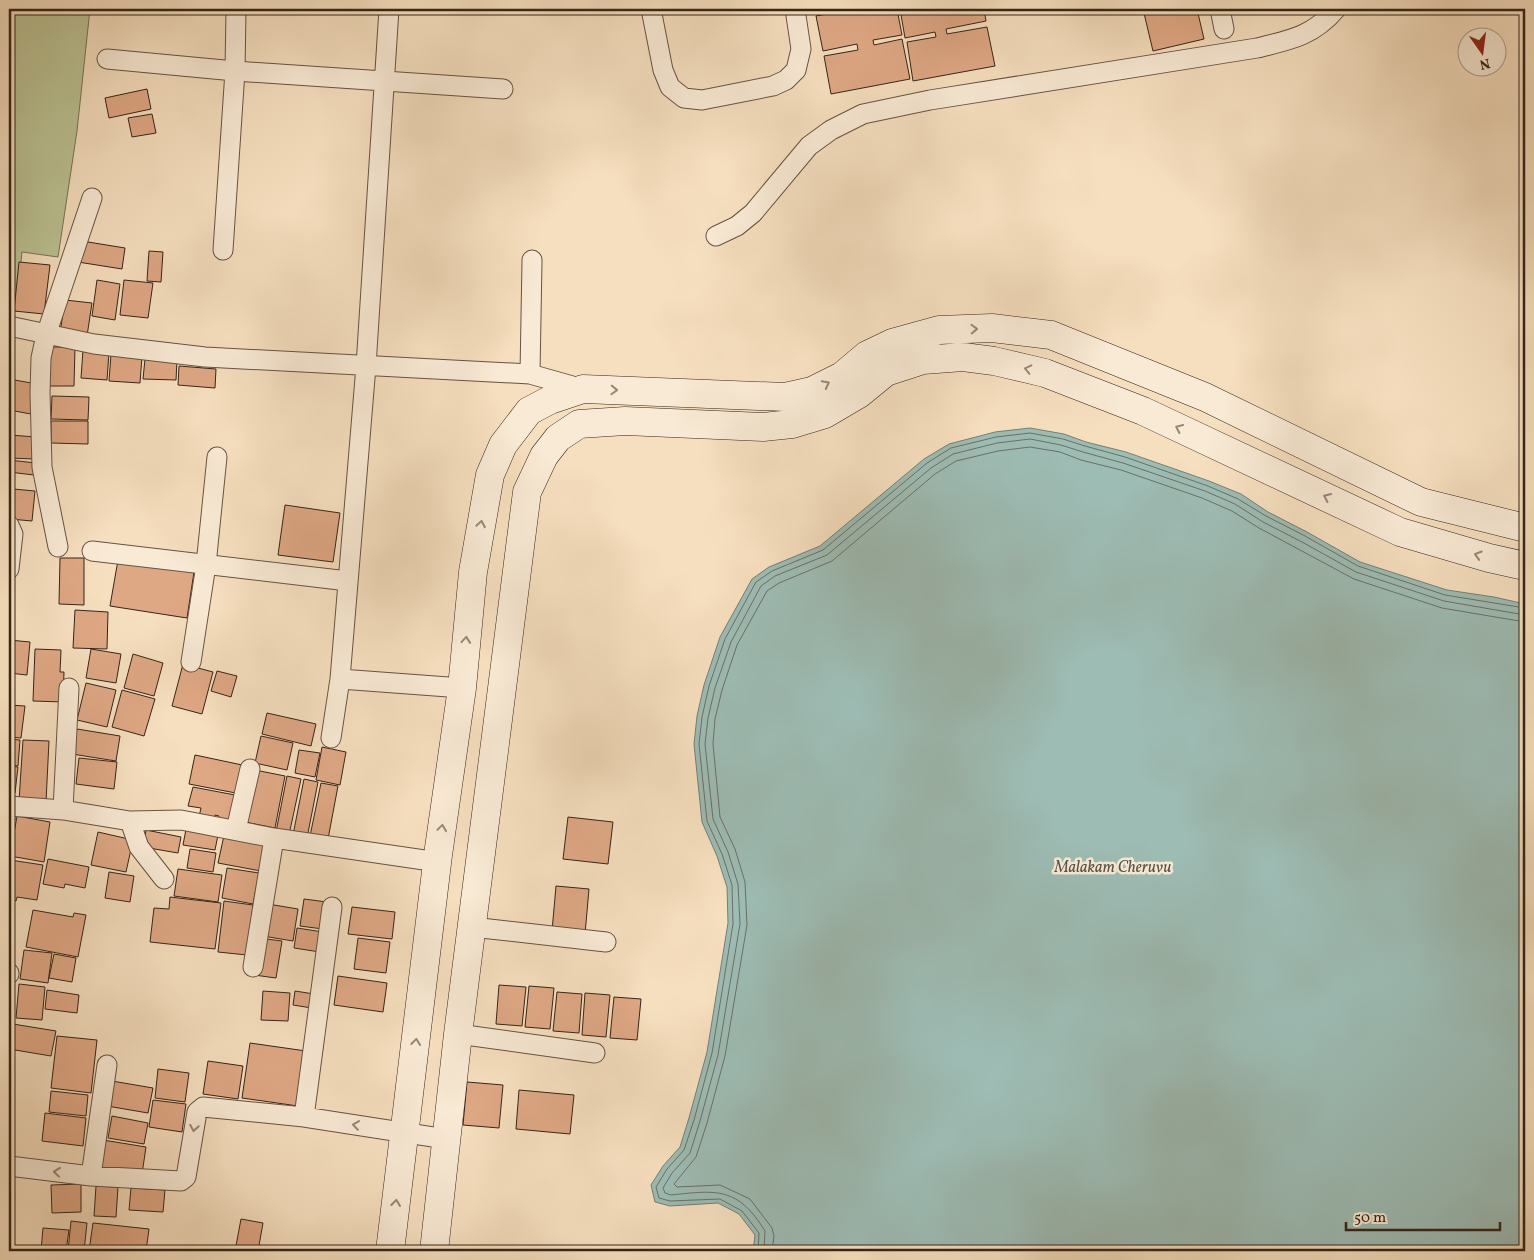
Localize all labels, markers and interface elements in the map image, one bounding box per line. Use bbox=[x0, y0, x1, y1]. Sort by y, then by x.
north arrow bbox=[1456, 28, 1506, 78]
text: N bbox=[1478, 53, 1492, 74]
one-way arrow bbox=[971, 323, 979, 334]
one-way arrow bbox=[1024, 364, 1033, 375]
one-way arrow bbox=[821, 380, 830, 390]
one-way arrow bbox=[610, 384, 618, 395]
one-way arrow bbox=[1175, 424, 1184, 434]
one-way arrow bbox=[1323, 492, 1332, 503]
one-way arrow bbox=[476, 520, 486, 529]
one-way arrow bbox=[1474, 550, 1482, 560]
one-way arrow bbox=[461, 635, 472, 643]
one-way arrow bbox=[436, 824, 447, 832]
water label: Malakam Cheruvu bbox=[1054, 857, 1171, 879]
one-way arrow bbox=[410, 1037, 420, 1046]
one-way arrow bbox=[352, 1120, 360, 1131]
one-way arrow bbox=[189, 1124, 199, 1133]
one-way arrow bbox=[53, 1167, 61, 1178]
one-way arrow bbox=[390, 1199, 401, 1207]
scale bar bbox=[1346, 1200, 1500, 1232]
text: 50 m bbox=[1354, 1208, 1386, 1229]

